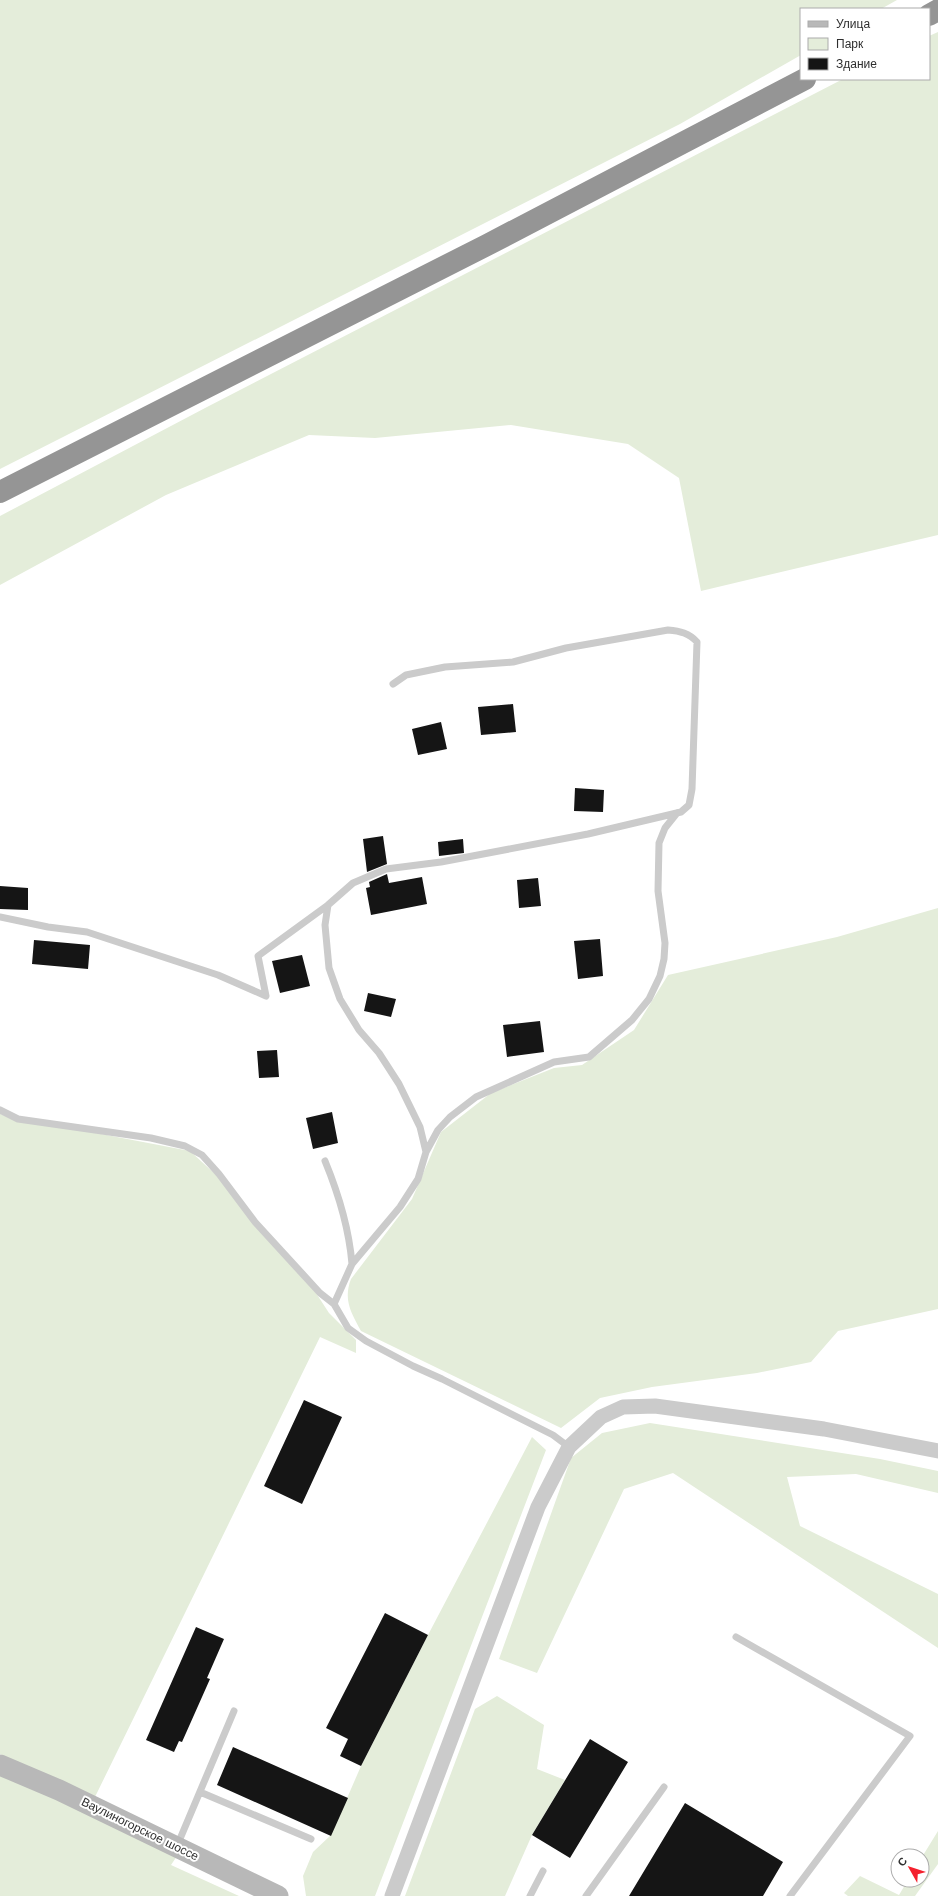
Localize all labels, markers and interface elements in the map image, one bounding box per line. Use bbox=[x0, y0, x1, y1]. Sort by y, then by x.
legend bbox=[800, 8, 930, 80]
text: Улица bbox=[836, 17, 870, 31]
text: Парк bbox=[836, 37, 864, 51]
text: Здание bbox=[836, 57, 877, 71]
street label: Ваулиногорское шоссе bbox=[79, 1795, 201, 1864]
north arrow bbox=[890, 1848, 930, 1888]
text: С bbox=[895, 1855, 910, 1869]

